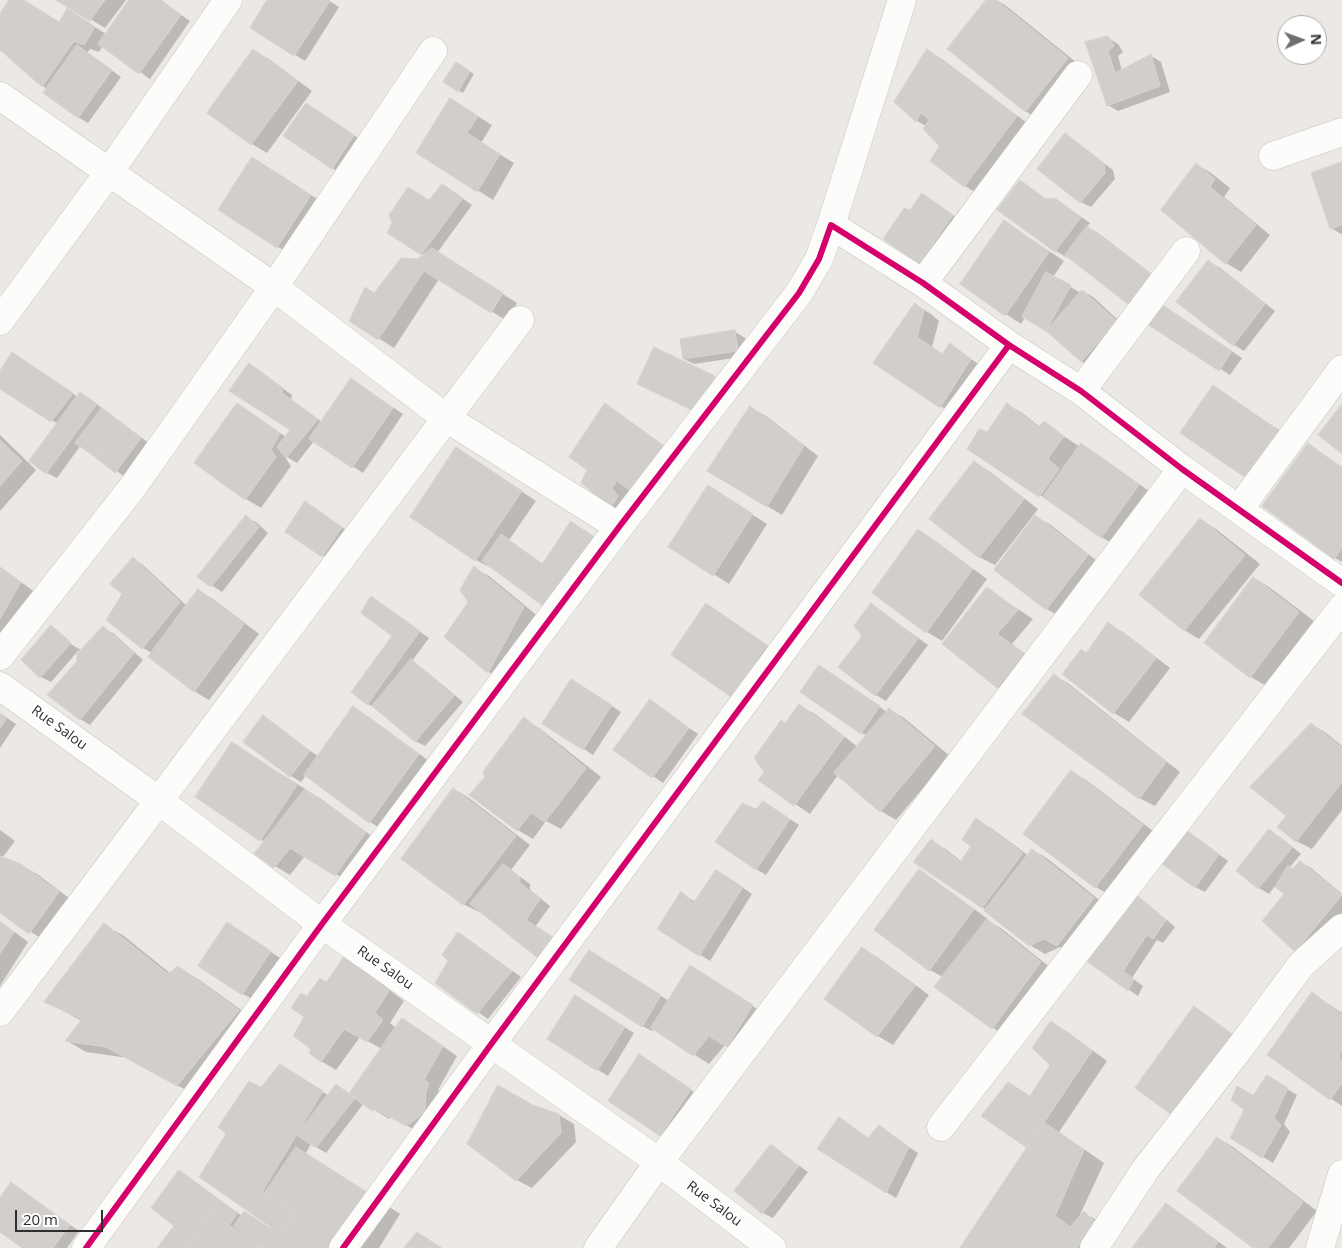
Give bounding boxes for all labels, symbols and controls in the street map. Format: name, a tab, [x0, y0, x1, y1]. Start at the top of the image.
north arrow	[1277, 15, 1327, 65]
text: N	[1307, 33, 1326, 46]
street label: Rue Salou	[28, 702, 90, 754]
street label: Rue Salou	[354, 943, 416, 993]
street label: Rue Salou	[683, 1178, 745, 1230]
scale bar	[18, 1200, 105, 1232]
text: 20 m	[23, 1209, 58, 1229]

